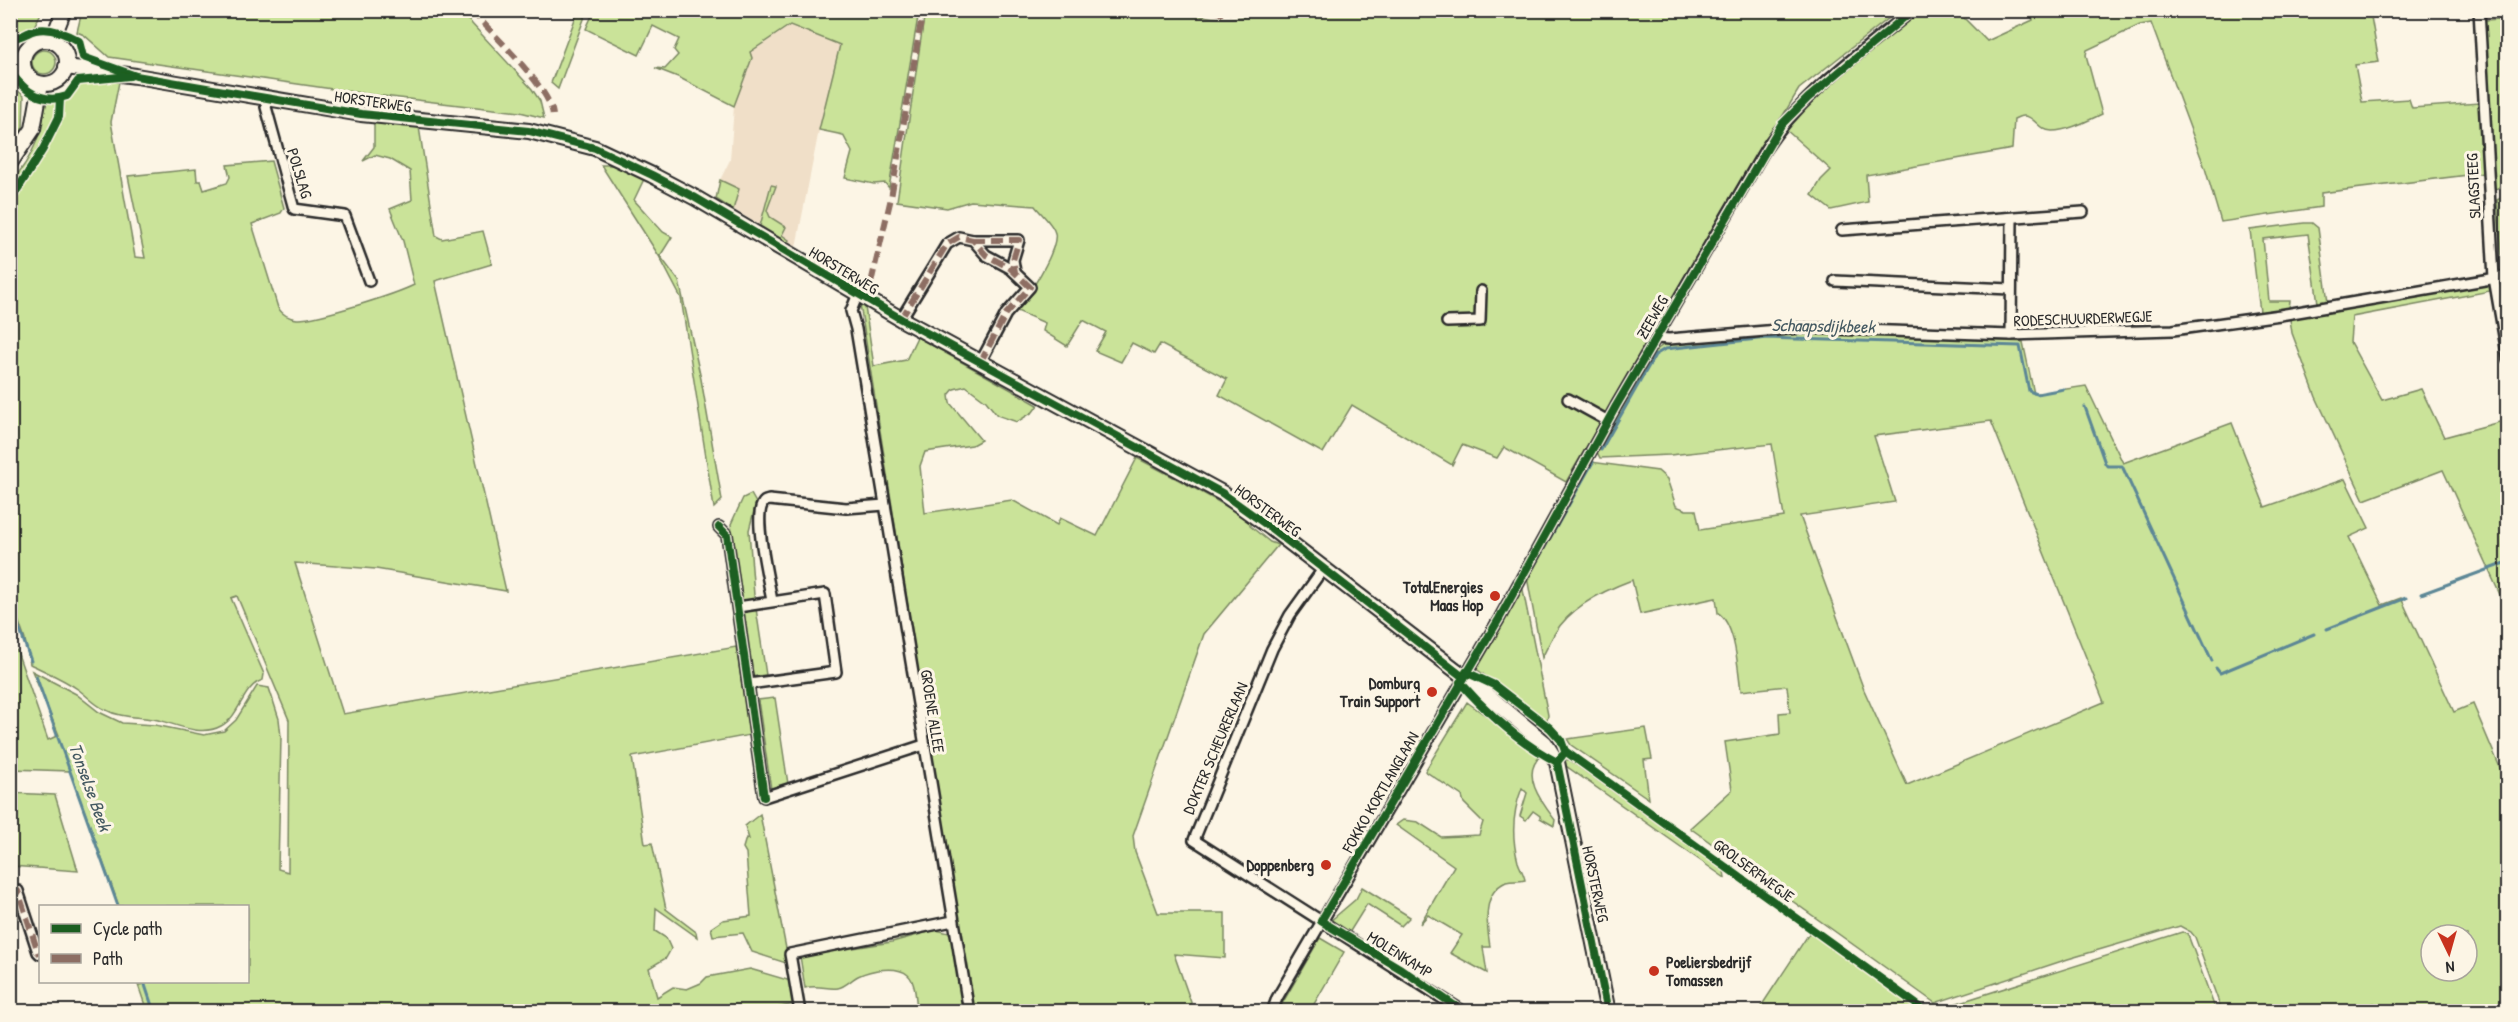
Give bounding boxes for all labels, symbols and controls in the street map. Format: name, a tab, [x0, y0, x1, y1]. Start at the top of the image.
street label: HORSTERWEG	[333, 85, 413, 117]
street label: POLSLAG	[282, 145, 318, 201]
street label: SLAGSTEEG	[2460, 152, 2486, 219]
street label: HORSTERWEG	[805, 241, 883, 300]
street label: ZEEWEG	[1631, 291, 1673, 343]
street label: RODESCHUURDERWEGJE	[2013, 305, 2153, 331]
water label: Schaapsdijkbeek	[1771, 312, 1877, 339]
street label: HORSTERWEG	[1230, 478, 1306, 542]
place label: TotalEnergies Maas Hop	[1402, 576, 1484, 617]
marker: TotalEnergies Maas Hop	[1488, 589, 1502, 603]
street label: GROENE ALLEE	[916, 668, 950, 754]
place label: Domburg Train Support	[1339, 672, 1420, 713]
street label: DOKTER SCHEURERLAAN	[1177, 679, 1253, 817]
marker: Domburg Train Support	[1425, 685, 1439, 699]
street label: FOKKO KORTLANGLAAN	[1336, 727, 1424, 857]
water label: Tonselse Beek	[63, 739, 118, 836]
street label: GROLSERFWEGJE	[1709, 833, 1799, 907]
street label: HORSTERWEG	[1577, 844, 1615, 924]
place label: Doppenberg	[1246, 854, 1314, 877]
marker: Doppenberg	[1319, 858, 1333, 872]
legend	[39, 905, 249, 983]
text: Cycle path	[93, 916, 163, 941]
north arrow	[2419, 923, 2479, 983]
street label: MOLENKAMP	[1363, 925, 1437, 983]
text: Path	[93, 946, 123, 971]
place label: Poeliersbedrijf Tomassen	[1665, 951, 1752, 991]
text: N	[2445, 957, 2456, 979]
marker: Poeliersbedrijf Tomassen	[1647, 964, 1661, 978]

